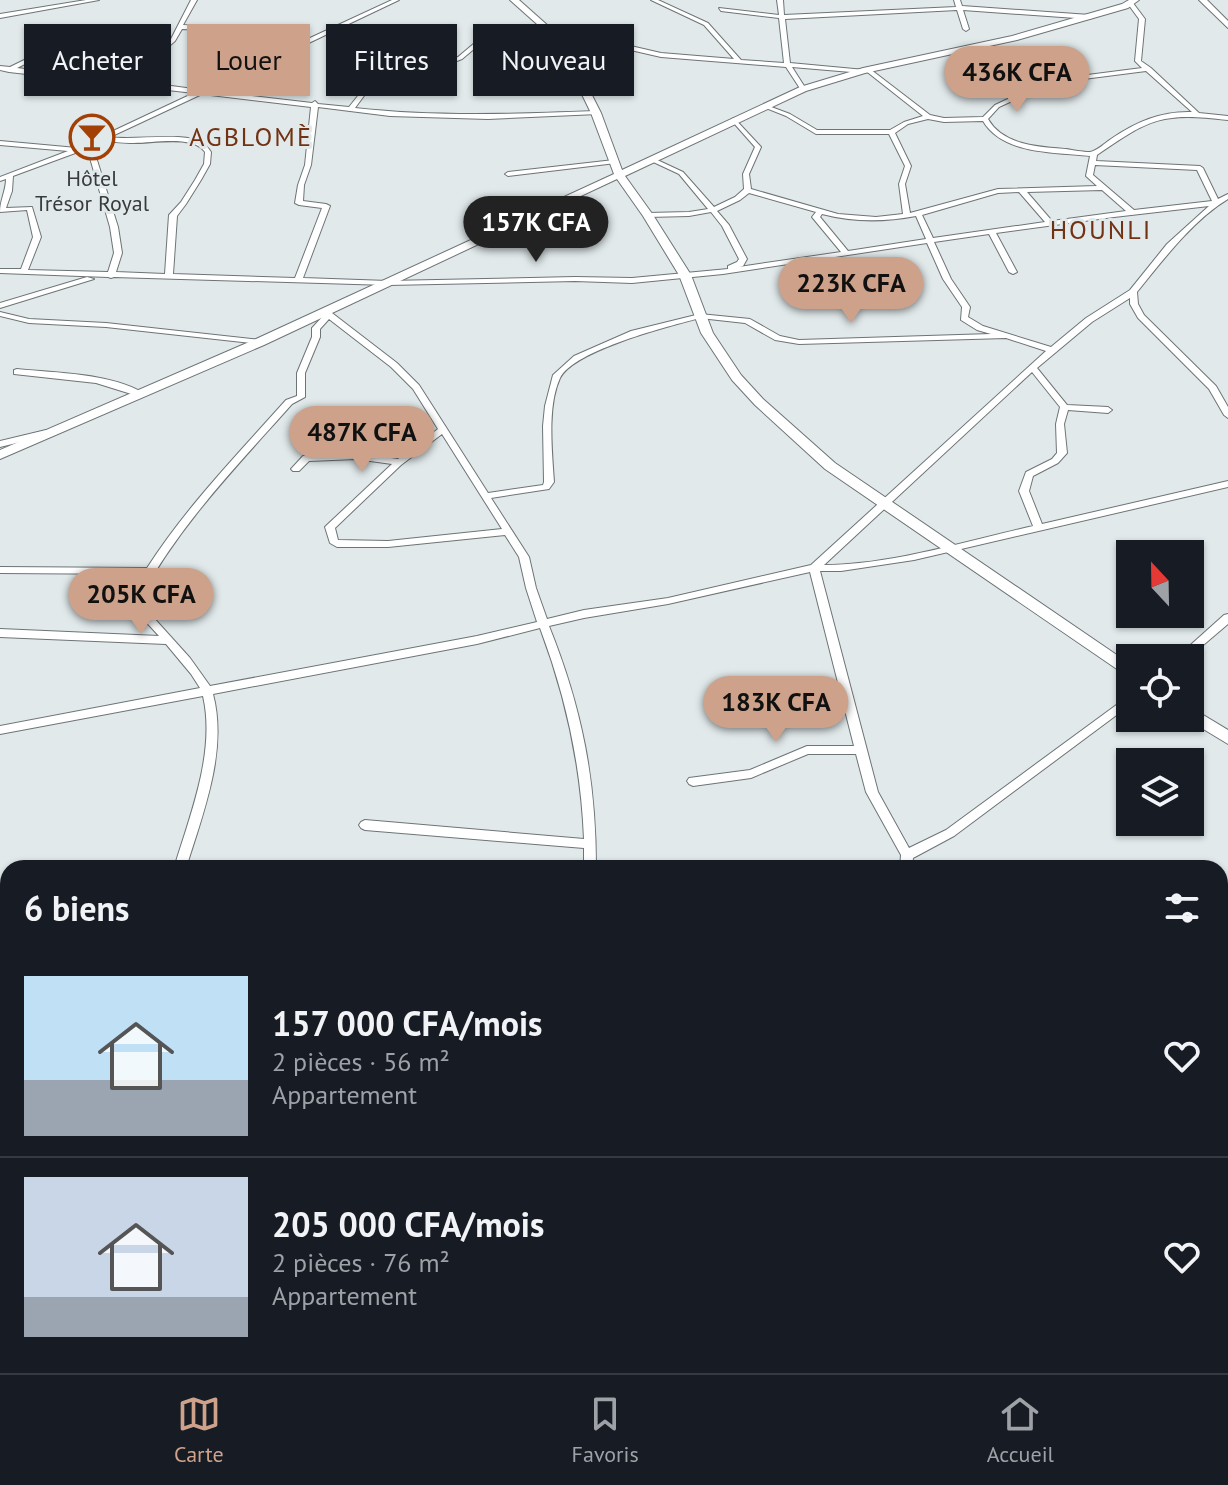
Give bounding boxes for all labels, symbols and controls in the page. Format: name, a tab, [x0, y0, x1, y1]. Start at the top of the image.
chip: Acheter	[24, 24, 171, 96]
chip: Louer	[187, 24, 310, 96]
chip: Filtres	[326, 24, 457, 96]
chip: Nouveau	[473, 24, 634, 96]
pin: 436K CFA	[934, 46, 1100, 114]
text: 436K CFA	[962, 55, 1072, 88]
bar icon: Hôtel Trésor Royal	[68, 113, 116, 161]
district label: AGBLOMÈ	[189, 120, 313, 153]
place label: Hôtel Trésor Royal	[35, 164, 150, 217]
pin: 157K CFA	[453, 196, 619, 264]
text: 157K CFA	[481, 205, 591, 238]
district label: HOUNLI	[1050, 213, 1152, 246]
pin: 223K CFA	[768, 257, 934, 325]
text: 223K CFA	[796, 266, 906, 299]
pin: 487K CFA	[279, 406, 445, 474]
text: 487K CFA	[307, 415, 417, 448]
north arrow	[1116, 540, 1204, 628]
map controls	[1116, 540, 1204, 836]
pin: 205K CFA	[58, 568, 224, 636]
text: 205K CFA	[86, 577, 196, 610]
button: locate	[1116, 644, 1204, 732]
pin: 183K CFA	[693, 676, 859, 744]
text: 183K CFA	[721, 685, 831, 718]
button: layers	[1116, 748, 1204, 836]
text: 6 biens	[24, 886, 129, 930]
icon: filters	[1160, 886, 1204, 930]
text: 157 000 CFA/mois	[272, 1001, 542, 1045]
icon: home	[88, 1008, 184, 1104]
icon: heart	[1160, 1034, 1204, 1078]
text: 2 pièces · 56 m²	[272, 1045, 450, 1078]
text: Appartement	[272, 1078, 417, 1111]
text: 205 000 CFA/mois	[272, 1202, 544, 1246]
icon: home	[88, 1209, 184, 1305]
icon: heart	[1160, 1235, 1204, 1279]
text: 2 pièces · 76 m²	[272, 1246, 450, 1279]
text: Appartement	[272, 1279, 417, 1312]
tab: Carte	[174, 1392, 224, 1468]
tab: Favoris	[572, 1392, 639, 1468]
tab: Accueil	[987, 1392, 1054, 1468]

